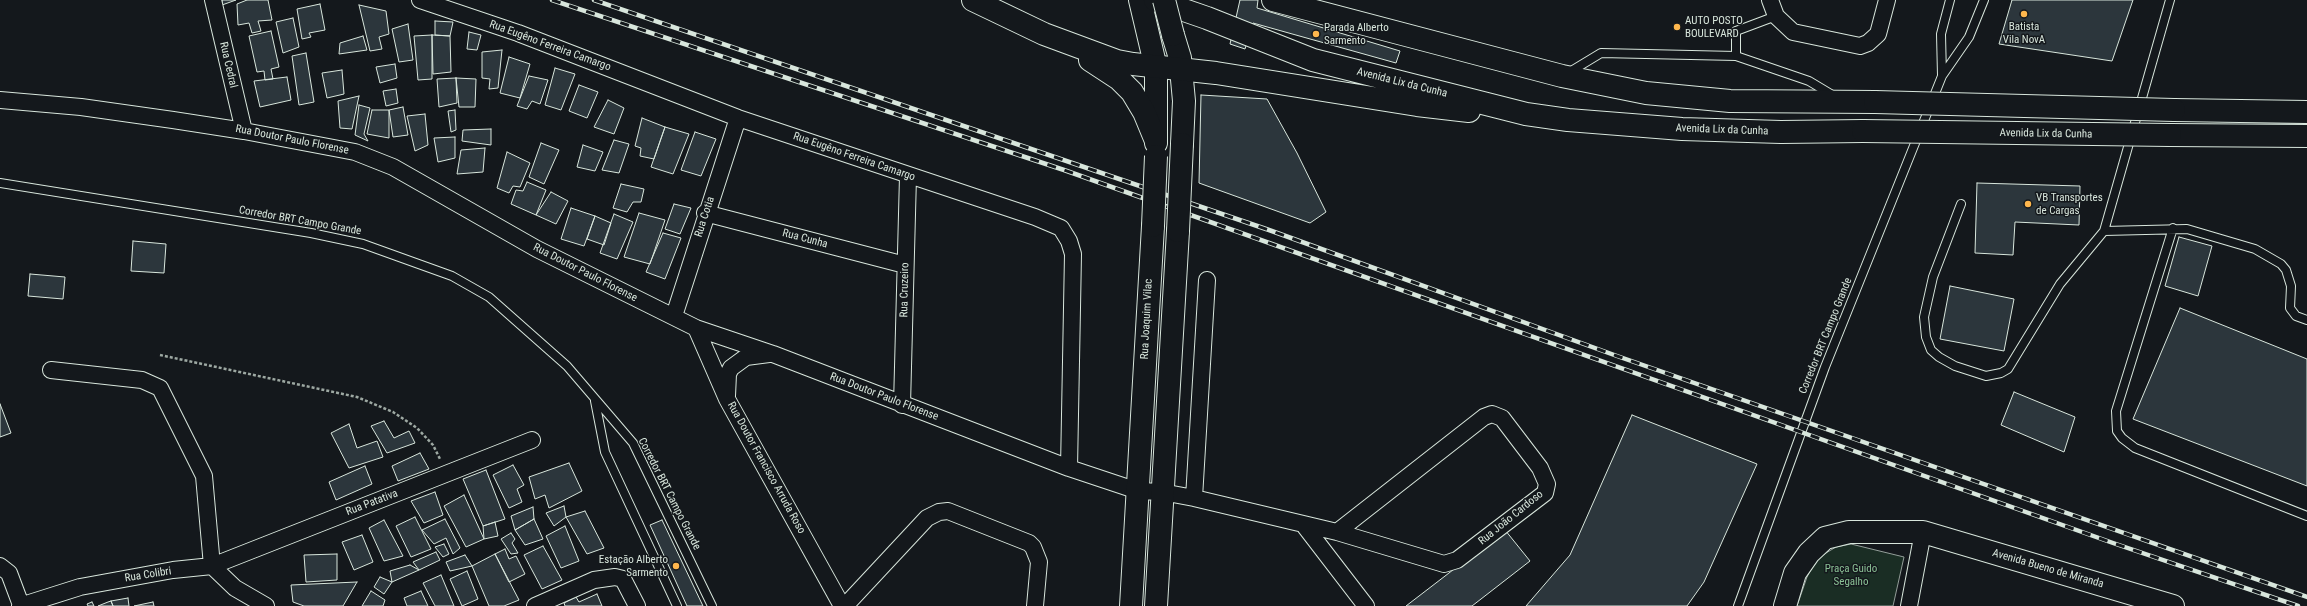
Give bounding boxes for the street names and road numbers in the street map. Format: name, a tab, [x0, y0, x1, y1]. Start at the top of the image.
street label: Rua Eugêno Ferreira Camargo	[487, 18, 613, 74]
street label: Rua Cedral	[216, 41, 240, 89]
street label: Avenida Lix da Cunha	[1355, 65, 1449, 101]
street label: Avenida Lix da Cunha	[1675, 122, 1769, 138]
street label: Rua Doutor Paulo Florense	[234, 123, 350, 157]
street label: Avenida Lix da Cunha	[1999, 127, 2093, 141]
street label: Rua Eugêno Ferreira Camargo	[791, 130, 917, 184]
street label: Rua Cotia	[692, 195, 718, 239]
street label: Corredor BRT Campo Grande	[238, 204, 362, 238]
street label: Rua Cunha	[781, 227, 829, 251]
street label: Rua Doutor Paulo Florense	[531, 241, 639, 305]
street label: Rua Cruzeiro	[898, 262, 912, 318]
street label: Corredor BRT Campo Grande	[1797, 276, 1855, 396]
street label: Rua Joaquim Vilac	[1138, 278, 1156, 360]
street label: Rua Doutor Paulo Florense	[828, 370, 940, 424]
street label: Rua Doutor Francisco Arruda Roso	[724, 400, 808, 536]
street label: Corredor BRT Campo Grande	[635, 436, 703, 552]
street label: Rua Patativa	[344, 487, 400, 519]
street label: Rua João Cardoso	[1476, 488, 1546, 548]
street label: Avenida Bueno de Miranda	[1991, 547, 2105, 591]
street label: Rua Colibri	[124, 565, 172, 585]

